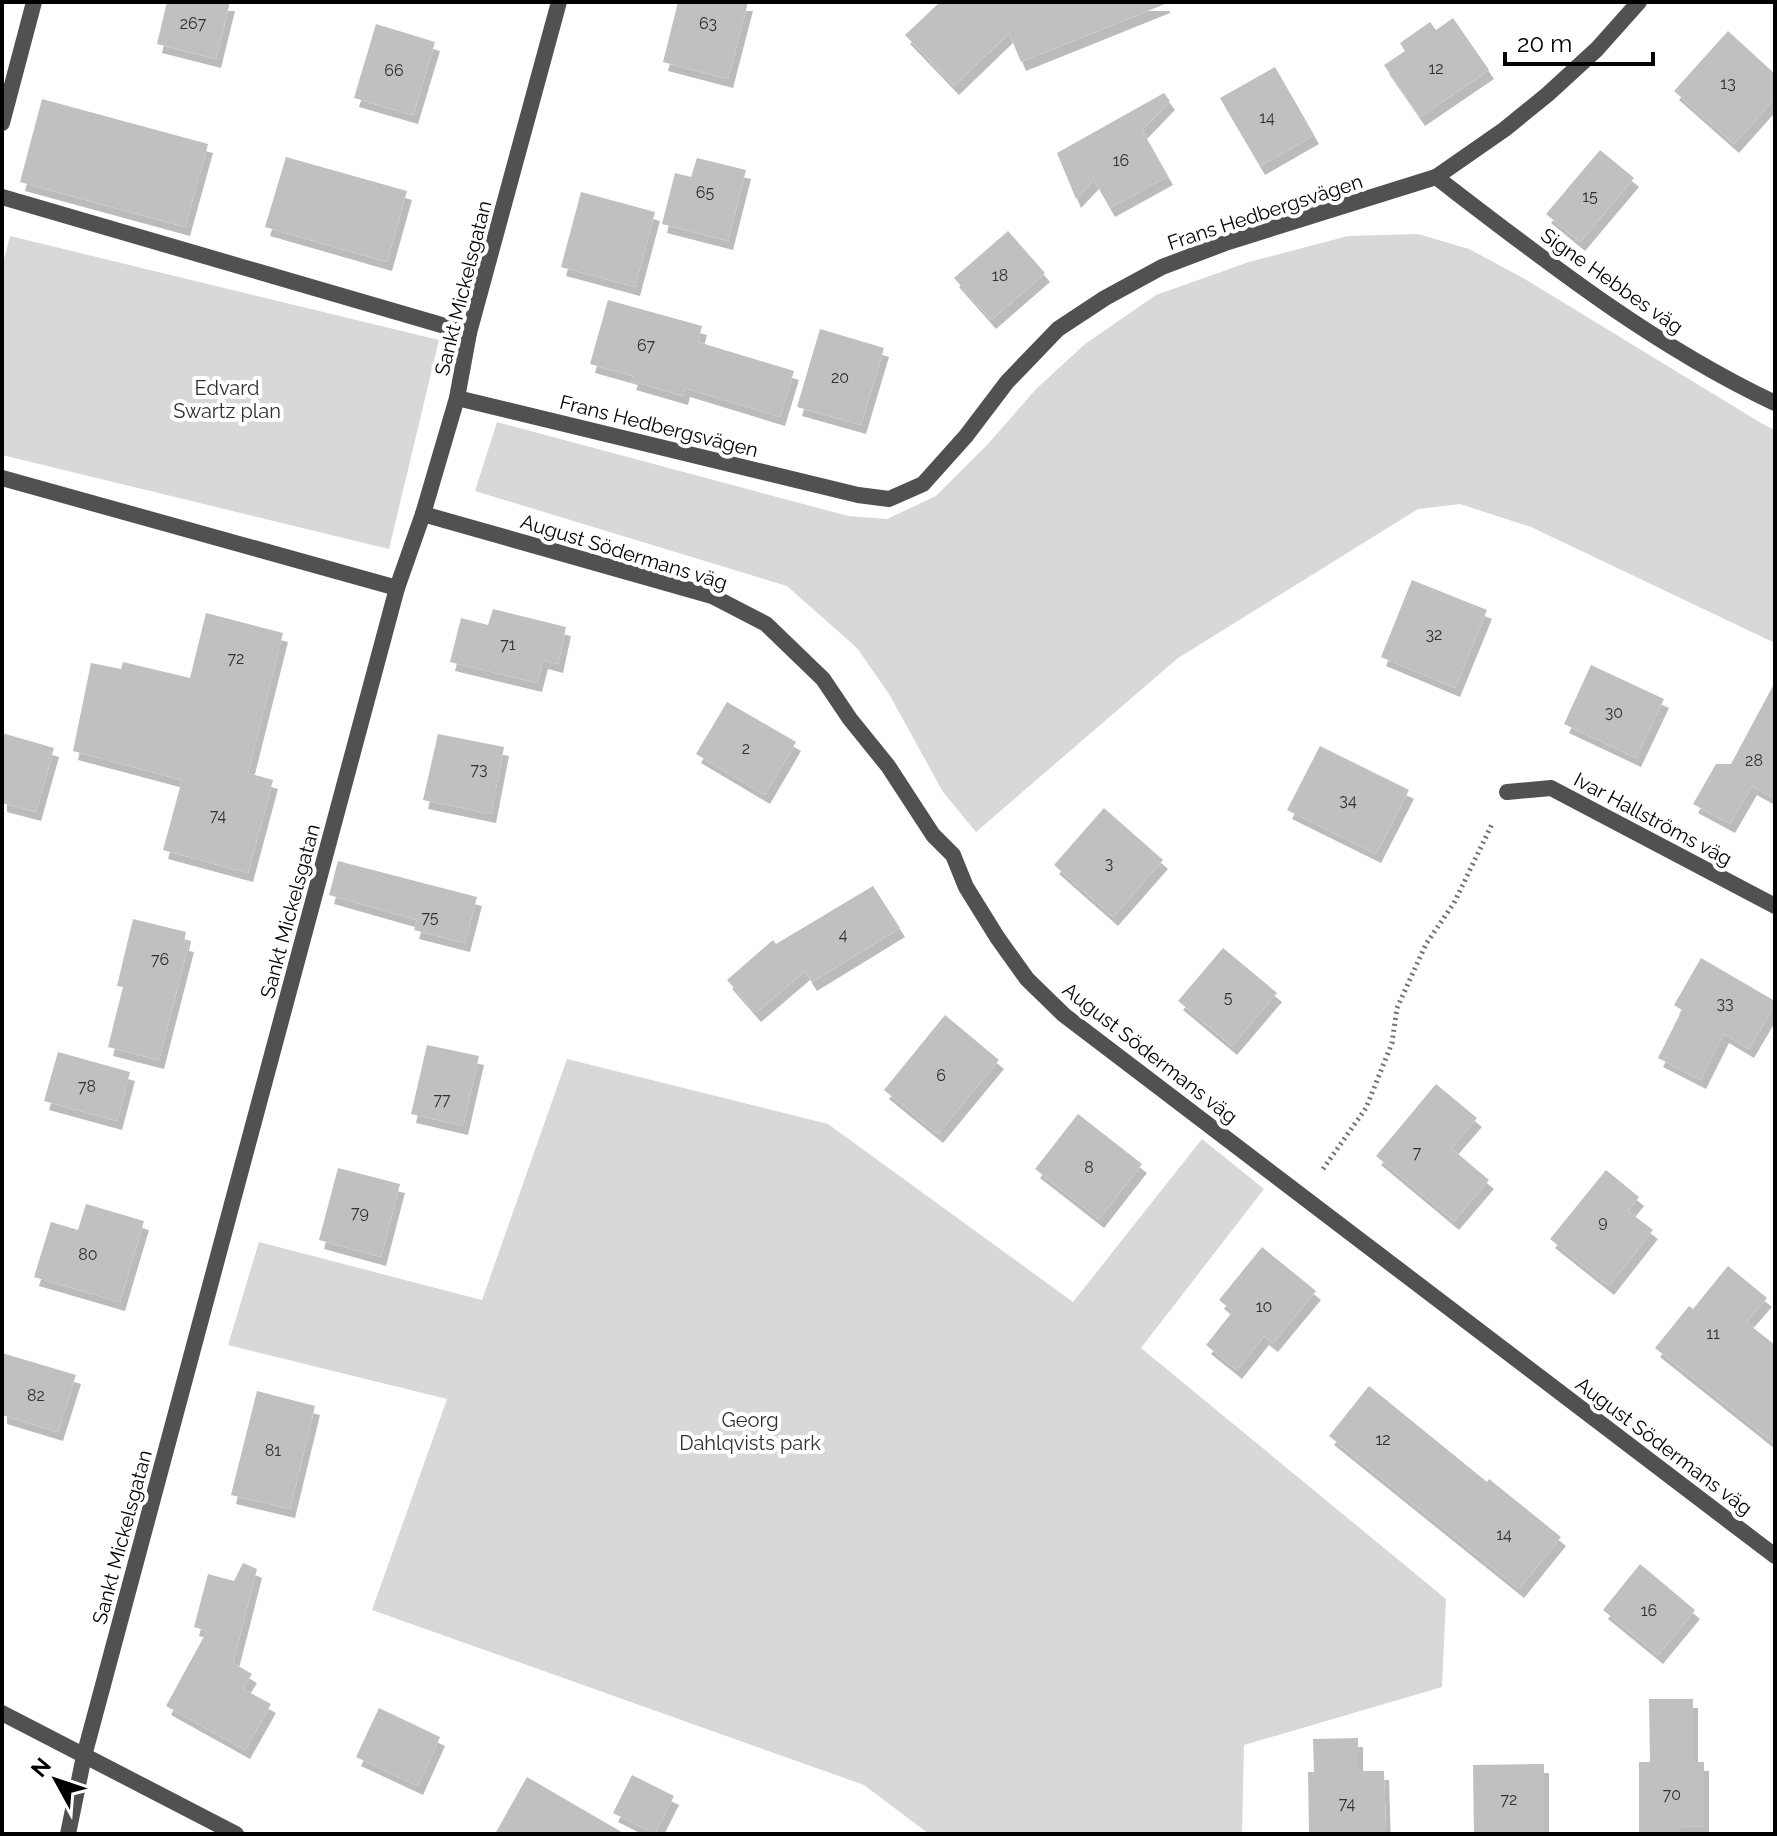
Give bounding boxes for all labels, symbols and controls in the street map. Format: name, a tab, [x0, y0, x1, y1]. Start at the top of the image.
house number: 267	[180, 14, 207, 33]
house number: 63	[699, 14, 717, 33]
scale bar	[1505, 16, 1653, 66]
text: 20 m	[1517, 29, 1572, 58]
house number: 12	[1428, 59, 1444, 78]
house number: 66	[384, 61, 404, 80]
house number: 13	[1720, 74, 1736, 93]
house number: 14	[1259, 108, 1275, 127]
house number: 16	[1113, 151, 1129, 170]
street label: Frans Hedbergsvägen	[1164, 169, 1366, 255]
house number: 65	[696, 183, 714, 202]
house number: 15	[1582, 187, 1598, 206]
street label: Sankt Mickelsgatan	[430, 198, 496, 378]
street label: Signe Hebbes väg	[1536, 223, 1688, 339]
house number: 18	[992, 266, 1008, 285]
house number: 67	[637, 336, 656, 355]
house number: 20	[831, 368, 849, 387]
park label: Edvard Swartz plan	[173, 376, 281, 423]
street label: Frans Hedbergsvägen	[557, 390, 761, 462]
street label: August Södermans väg	[518, 509, 730, 595]
house number: 32	[1426, 625, 1442, 644]
house number: 71	[500, 635, 516, 654]
house number: 72	[228, 649, 244, 668]
house number: 30	[1605, 703, 1623, 722]
house number: 2	[742, 739, 750, 758]
house number: 28	[1745, 751, 1763, 770]
house number: 73	[470, 760, 488, 779]
street label: Ivar Hallströms väg	[1570, 767, 1736, 871]
house number: 34	[1339, 791, 1357, 810]
house number: 74	[210, 806, 226, 825]
street label: Sankt Mickelsgatan	[255, 821, 325, 1001]
house number: 3	[1105, 854, 1113, 873]
house number: 75	[421, 908, 439, 927]
house number: 4	[839, 925, 848, 944]
house number: 76	[151, 950, 169, 969]
street label: August Södermans väg	[1058, 977, 1242, 1129]
house number: 5	[1224, 988, 1233, 1007]
house number: 33	[1716, 994, 1734, 1013]
house number: 6	[936, 1066, 946, 1085]
house number: 78	[78, 1077, 96, 1096]
house number: 77	[433, 1090, 451, 1109]
house number: 7	[1413, 1143, 1422, 1162]
house number: 8	[1084, 1158, 1094, 1177]
house number: 79	[351, 1203, 369, 1222]
house number: 9	[1598, 1212, 1608, 1231]
house number: 80	[78, 1245, 98, 1264]
house number: 10	[1256, 1297, 1272, 1316]
house number: 11	[1706, 1324, 1720, 1343]
street label: August Södermans väg	[1571, 1372, 1757, 1520]
house number: 82	[27, 1386, 45, 1405]
park label: Georg Dahlqvists park	[679, 1408, 821, 1455]
house number: 12	[1375, 1430, 1391, 1449]
house number: 81	[265, 1441, 281, 1460]
street label: Sankt Mickelsgatan	[87, 1447, 157, 1627]
house number: 14	[1496, 1525, 1512, 1544]
house number: 16	[1641, 1601, 1657, 1620]
north arrow	[16, 1740, 96, 1820]
text: N	[25, 1752, 56, 1782]
house number: 70	[1663, 1785, 1681, 1804]
house number: 72	[1501, 1790, 1517, 1809]
house number: 74	[1339, 1794, 1355, 1813]

